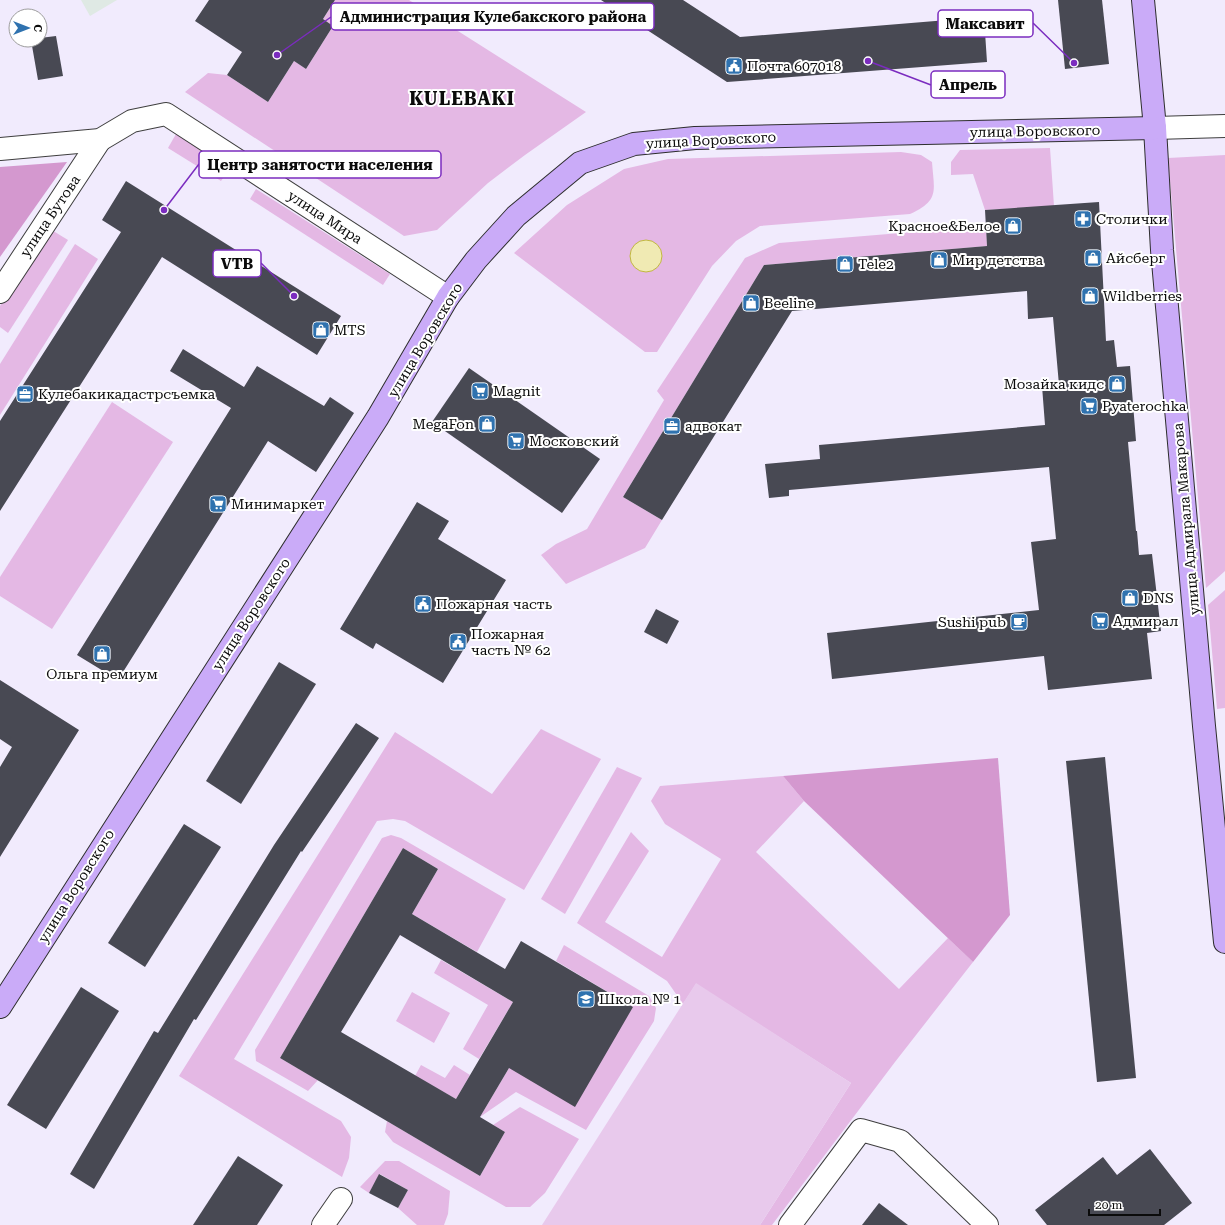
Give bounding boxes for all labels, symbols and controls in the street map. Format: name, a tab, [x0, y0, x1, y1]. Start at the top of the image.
callout: Администрация Кулебакского района	[331, 3, 654, 30]
north arrow	[8, 8, 48, 48]
text: Администрация Кулебакского района	[340, 8, 646, 26]
callout: Максавит	[938, 10, 1033, 37]
text: Максавит	[945, 15, 1025, 33]
text: С	[31, 24, 44, 32]
public building icon: Почта 607018	[724, 56, 744, 76]
place label: Почта 607018	[747, 58, 841, 74]
callout: Апрель	[931, 71, 1005, 98]
text: Апрель	[939, 76, 997, 94]
district label: KULEBAKI	[409, 88, 515, 109]
street label: улица Воровского	[970, 122, 1100, 140]
street label: улица Воровского	[645, 129, 777, 151]
callout: Центр занятости населения	[199, 151, 441, 178]
text: Центр занятости населения	[207, 156, 433, 174]
street label: улица Бутова	[17, 172, 84, 260]
street label: улица Мира	[285, 187, 366, 247]
pharmacy icon: Столички	[1073, 209, 1093, 229]
place label: Столички	[1096, 211, 1168, 227]
shop icon: Красное&Белое	[1003, 216, 1023, 236]
place label: Красное&Белое	[888, 218, 1000, 234]
shop icon: Айсберг	[1083, 248, 1103, 268]
callout: VTB	[213, 250, 261, 277]
shop icon: Мир детства	[929, 250, 949, 270]
place label: Айсберг	[1106, 250, 1166, 266]
place label: Мир детства	[952, 252, 1043, 268]
shop icon: Tele2	[835, 254, 855, 274]
text: VTB	[221, 255, 253, 273]
place label: Tele2	[858, 256, 894, 272]
street label: улица Воровского	[385, 280, 465, 400]
shop icon: Wildberries	[1080, 286, 1100, 306]
place label: Wildberries	[1103, 288, 1182, 304]
shop icon: Beeline	[741, 293, 761, 313]
place label: Beeline	[764, 295, 815, 311]
shop icon: MTS	[311, 320, 331, 340]
place label: MTS	[334, 322, 366, 338]
shop icon: Мозайка кидс	[1107, 374, 1127, 394]
place label: Мозайка кидс	[1004, 376, 1104, 392]
supermarket icon: Magnit	[470, 381, 490, 401]
place label: Magnit	[493, 383, 540, 399]
office icon: Кулебакикадастрсъемка	[15, 384, 35, 404]
place label: Кулебакикадастрсъемка	[38, 386, 216, 402]
supermarket icon: Pyaterochka	[1079, 396, 1099, 416]
place label: Pyaterochka	[1102, 398, 1187, 414]
shop icon: MegaFon	[477, 414, 497, 434]
place label: MegaFon	[412, 416, 474, 432]
office icon: адвокат	[662, 416, 682, 436]
place label: адвокат	[685, 418, 742, 434]
street label: улица Адмирала Макарова	[1170, 422, 1202, 616]
supermarket icon: Московский	[506, 431, 526, 451]
place label: Московский	[529, 433, 619, 449]
supermarket icon: Минимаркет	[208, 494, 228, 514]
place label: Минимаркет	[231, 496, 324, 512]
street label: улица Воровского	[209, 555, 293, 673]
shop icon: DNS	[1120, 588, 1140, 608]
place label: DNS	[1143, 590, 1174, 606]
public building icon: Пожарная часть	[413, 594, 433, 614]
place label: Пожарная часть	[436, 596, 553, 612]
supermarket icon: Адмирал	[1090, 611, 1110, 631]
cafe icon: Sushi pub	[1009, 612, 1029, 632]
place label: Адмирал	[1113, 613, 1178, 629]
place label: Sushi pub	[938, 614, 1006, 630]
place label: Пожарная часть № 62	[471, 626, 551, 658]
public building icon: Пожарная часть № 62	[448, 632, 468, 652]
shop icon: Ольга премиум	[92, 644, 112, 664]
place label: Ольга премиум	[46, 666, 158, 682]
street label: улица Воровского	[35, 826, 117, 946]
school or university icon: Школа № 1	[576, 989, 596, 1009]
place label: Школа № 1	[599, 991, 681, 1007]
scale bar	[1089, 1191, 1160, 1217]
text: 20 m	[1095, 1198, 1122, 1212]

